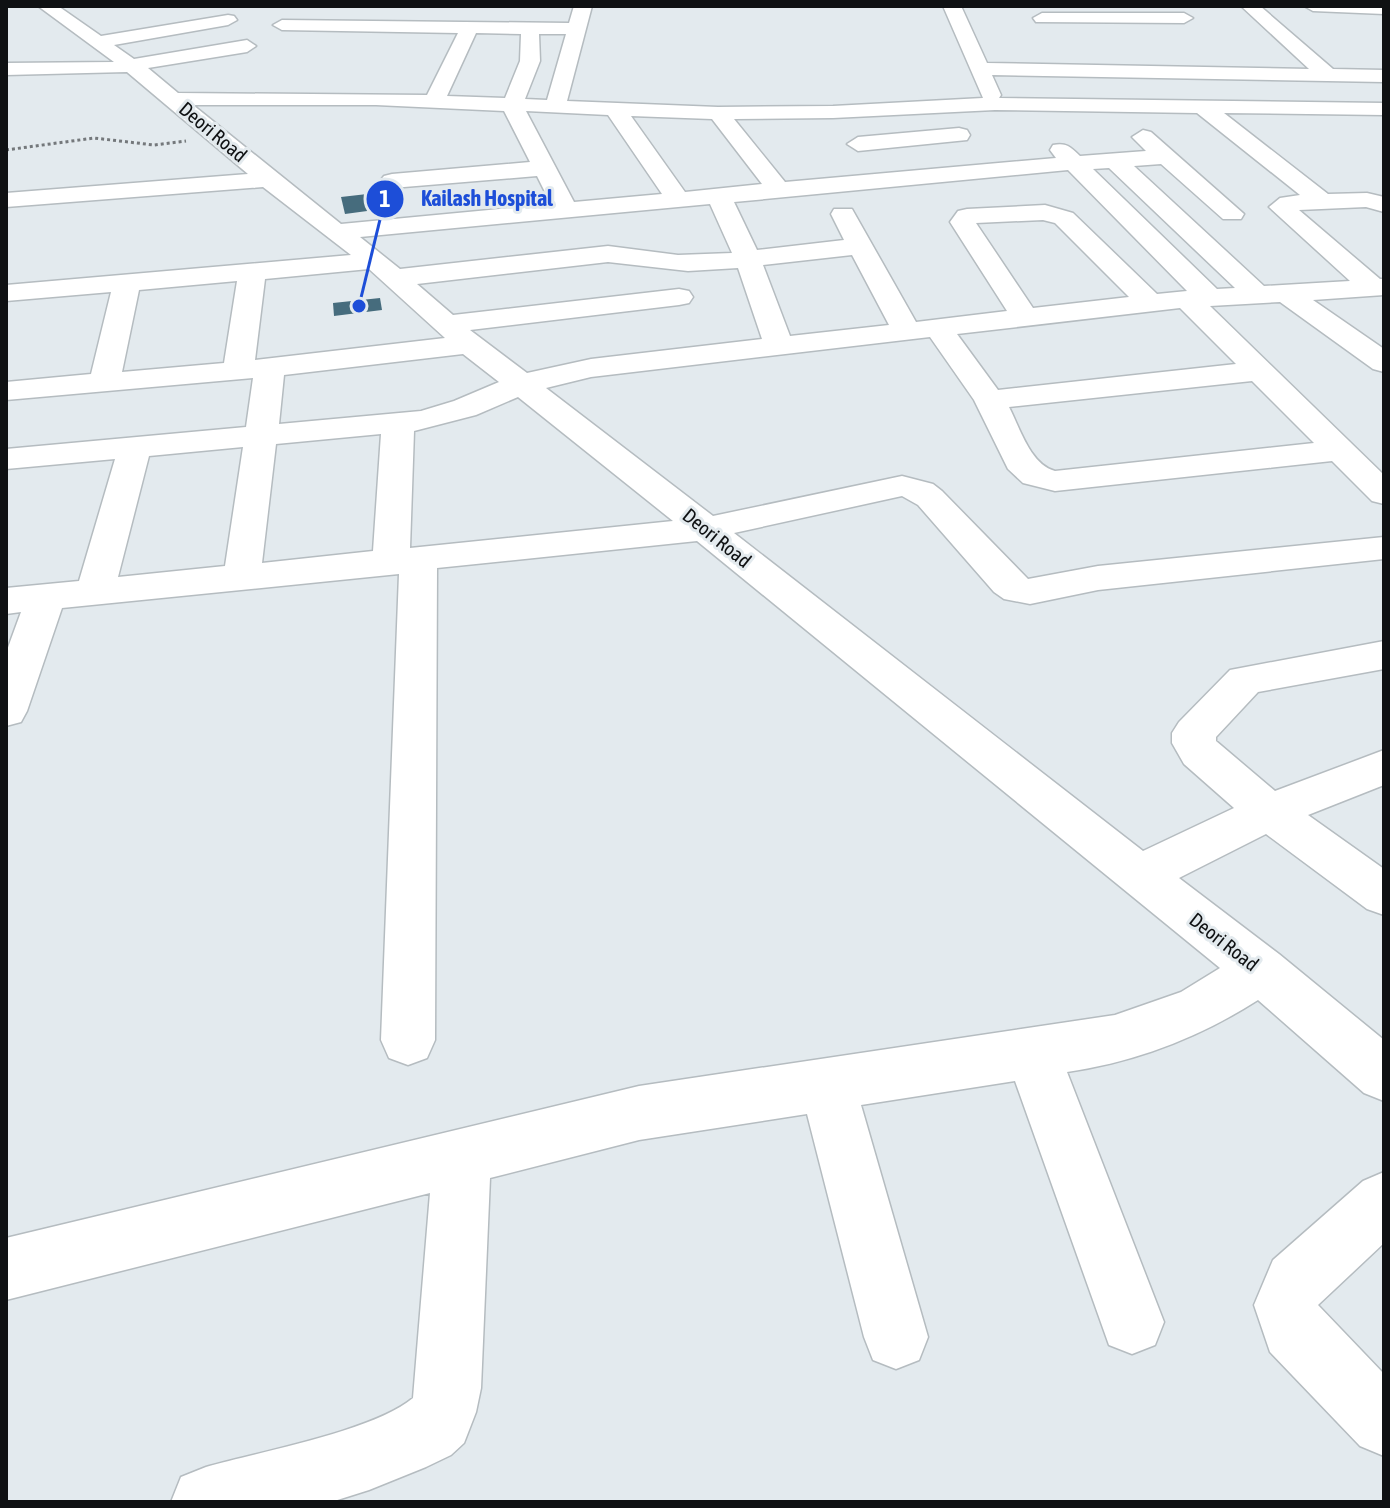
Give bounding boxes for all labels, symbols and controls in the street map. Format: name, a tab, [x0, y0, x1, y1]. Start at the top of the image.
street label: Deori Road	[175, 97, 252, 166]
callout: Kailash Hospital	[365, 176, 569, 222]
text: 1	[379, 185, 391, 212]
text: Kailash Hospital	[421, 185, 554, 211]
street label: Deori Road	[679, 503, 756, 572]
street label: Deori Road	[1185, 908, 1263, 976]

